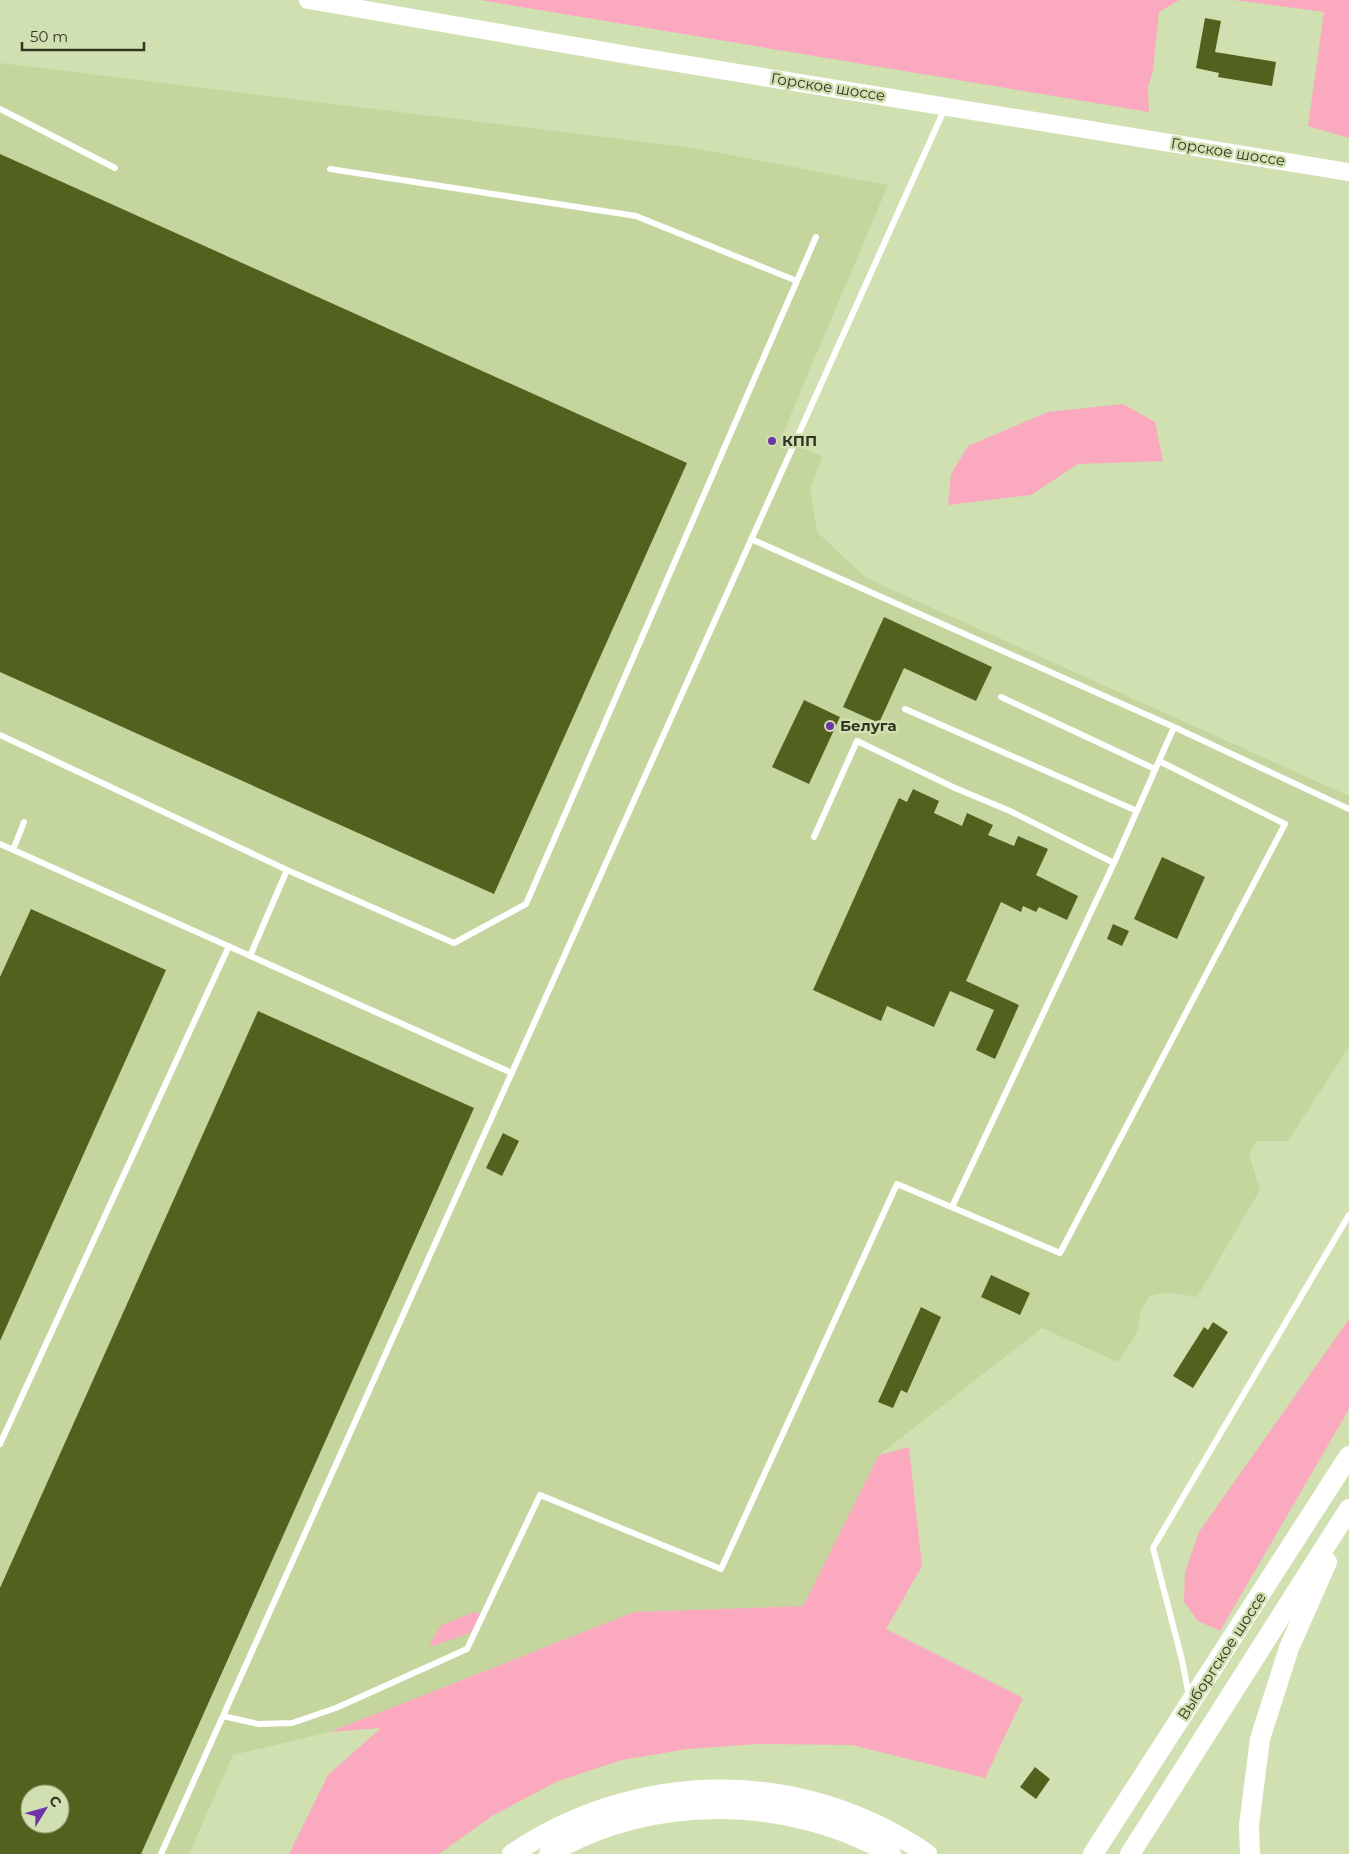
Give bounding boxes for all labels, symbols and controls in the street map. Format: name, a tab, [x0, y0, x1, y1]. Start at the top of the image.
scale bar	[22, 20, 145, 52]
text: 50 m	[30, 27, 68, 46]
street label: Горское шоссе	[769, 68, 887, 105]
street label: Горское шоссе	[1169, 133, 1287, 170]
place label: КПП	[782, 431, 817, 450]
marker: КПП	[766, 435, 778, 447]
place label: Белуга	[840, 716, 897, 735]
marker: Белуга	[824, 720, 836, 732]
street label: Выборгское шоссе	[1173, 1588, 1270, 1723]
north arrow	[20, 1784, 70, 1834]
text: С	[45, 1792, 66, 1811]

